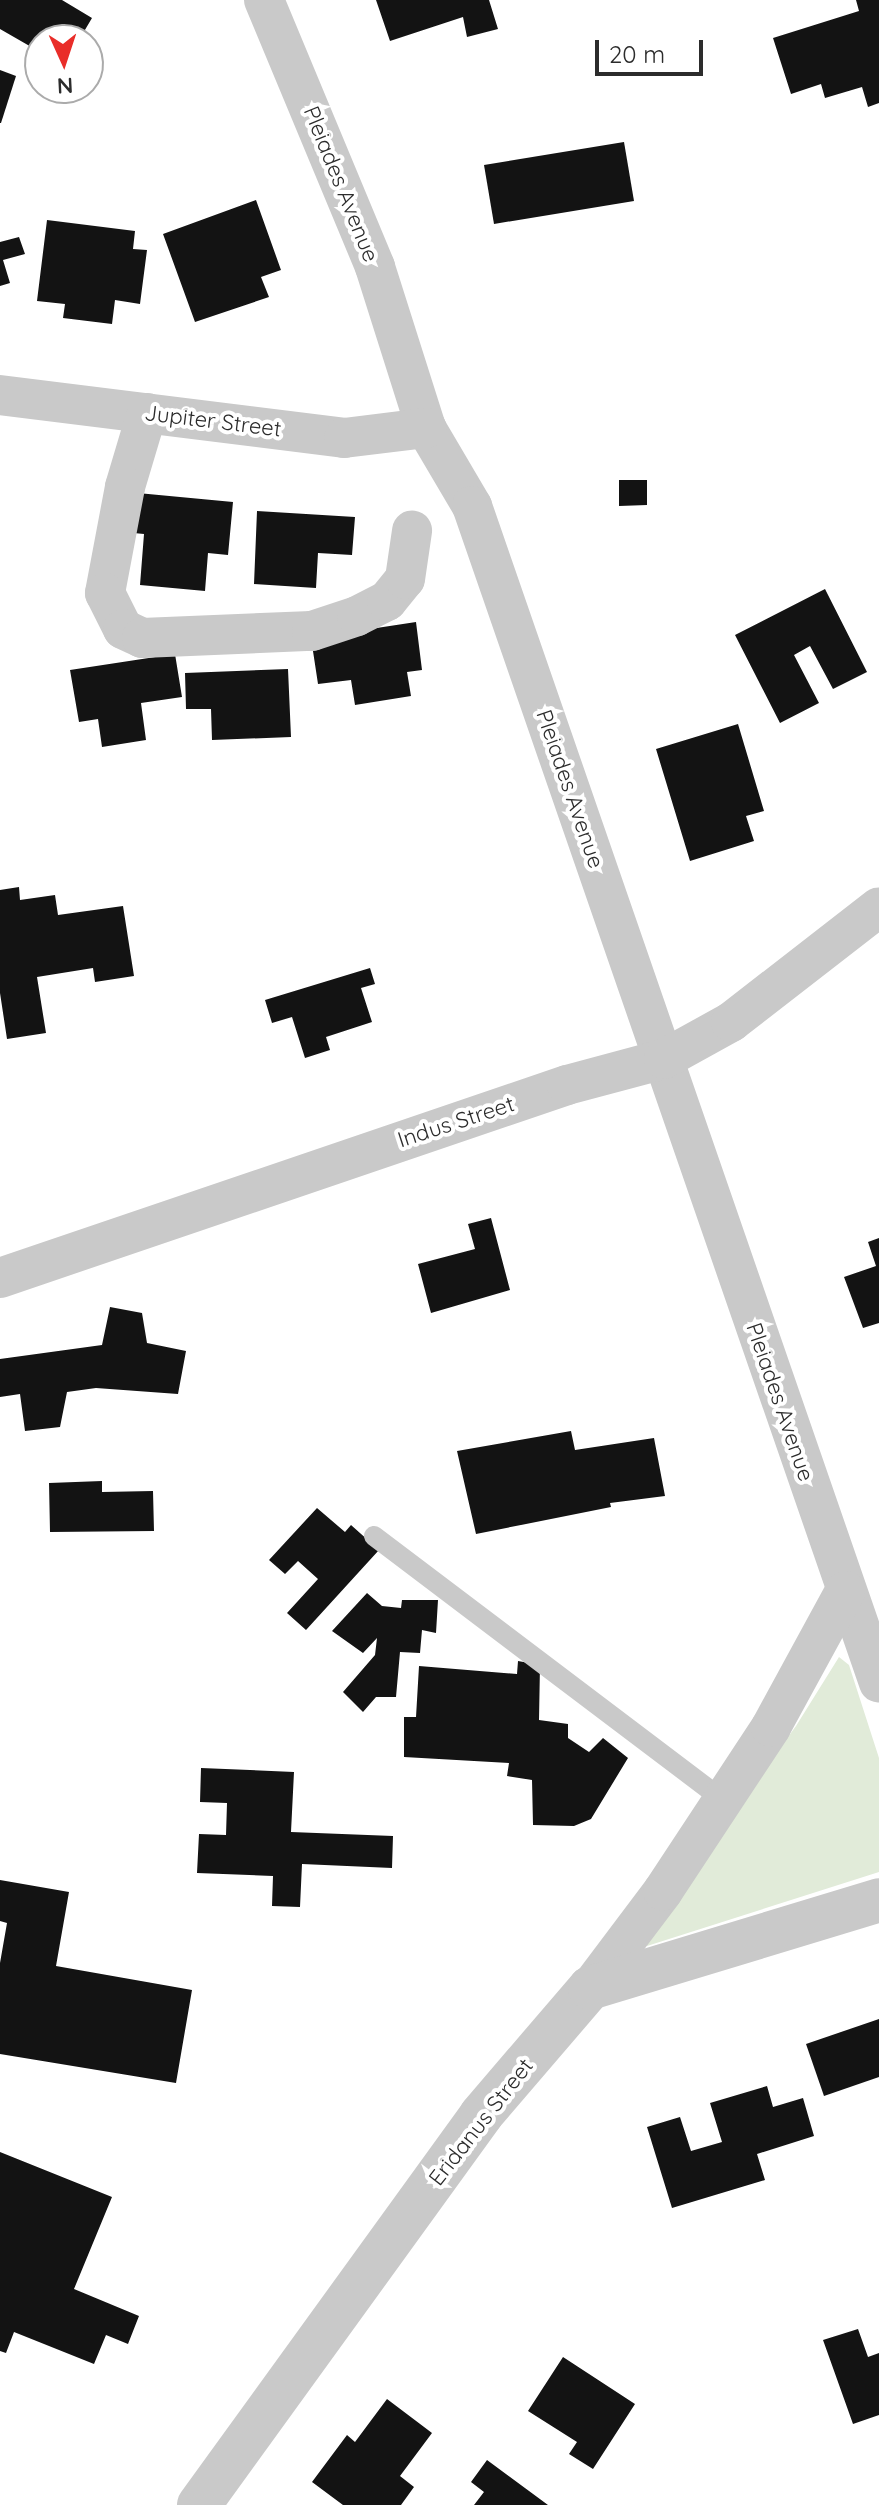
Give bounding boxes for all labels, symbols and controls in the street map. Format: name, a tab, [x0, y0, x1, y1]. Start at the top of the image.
north arrow	[24, 24, 104, 104]
scale bar	[599, 24, 707, 74]
text: 20 m	[609, 39, 665, 69]
text: N	[56, 72, 74, 100]
street label: Pleiades Avenue	[298, 102, 384, 266]
street label: Jupiter Street	[143, 400, 283, 442]
street label: Pleiades Avenue	[531, 706, 609, 872]
street label: Indus Street	[394, 1091, 518, 1153]
street label: Pleiades Avenue	[741, 1319, 819, 1485]
street label: Eridanus Street	[423, 2053, 539, 2191]

